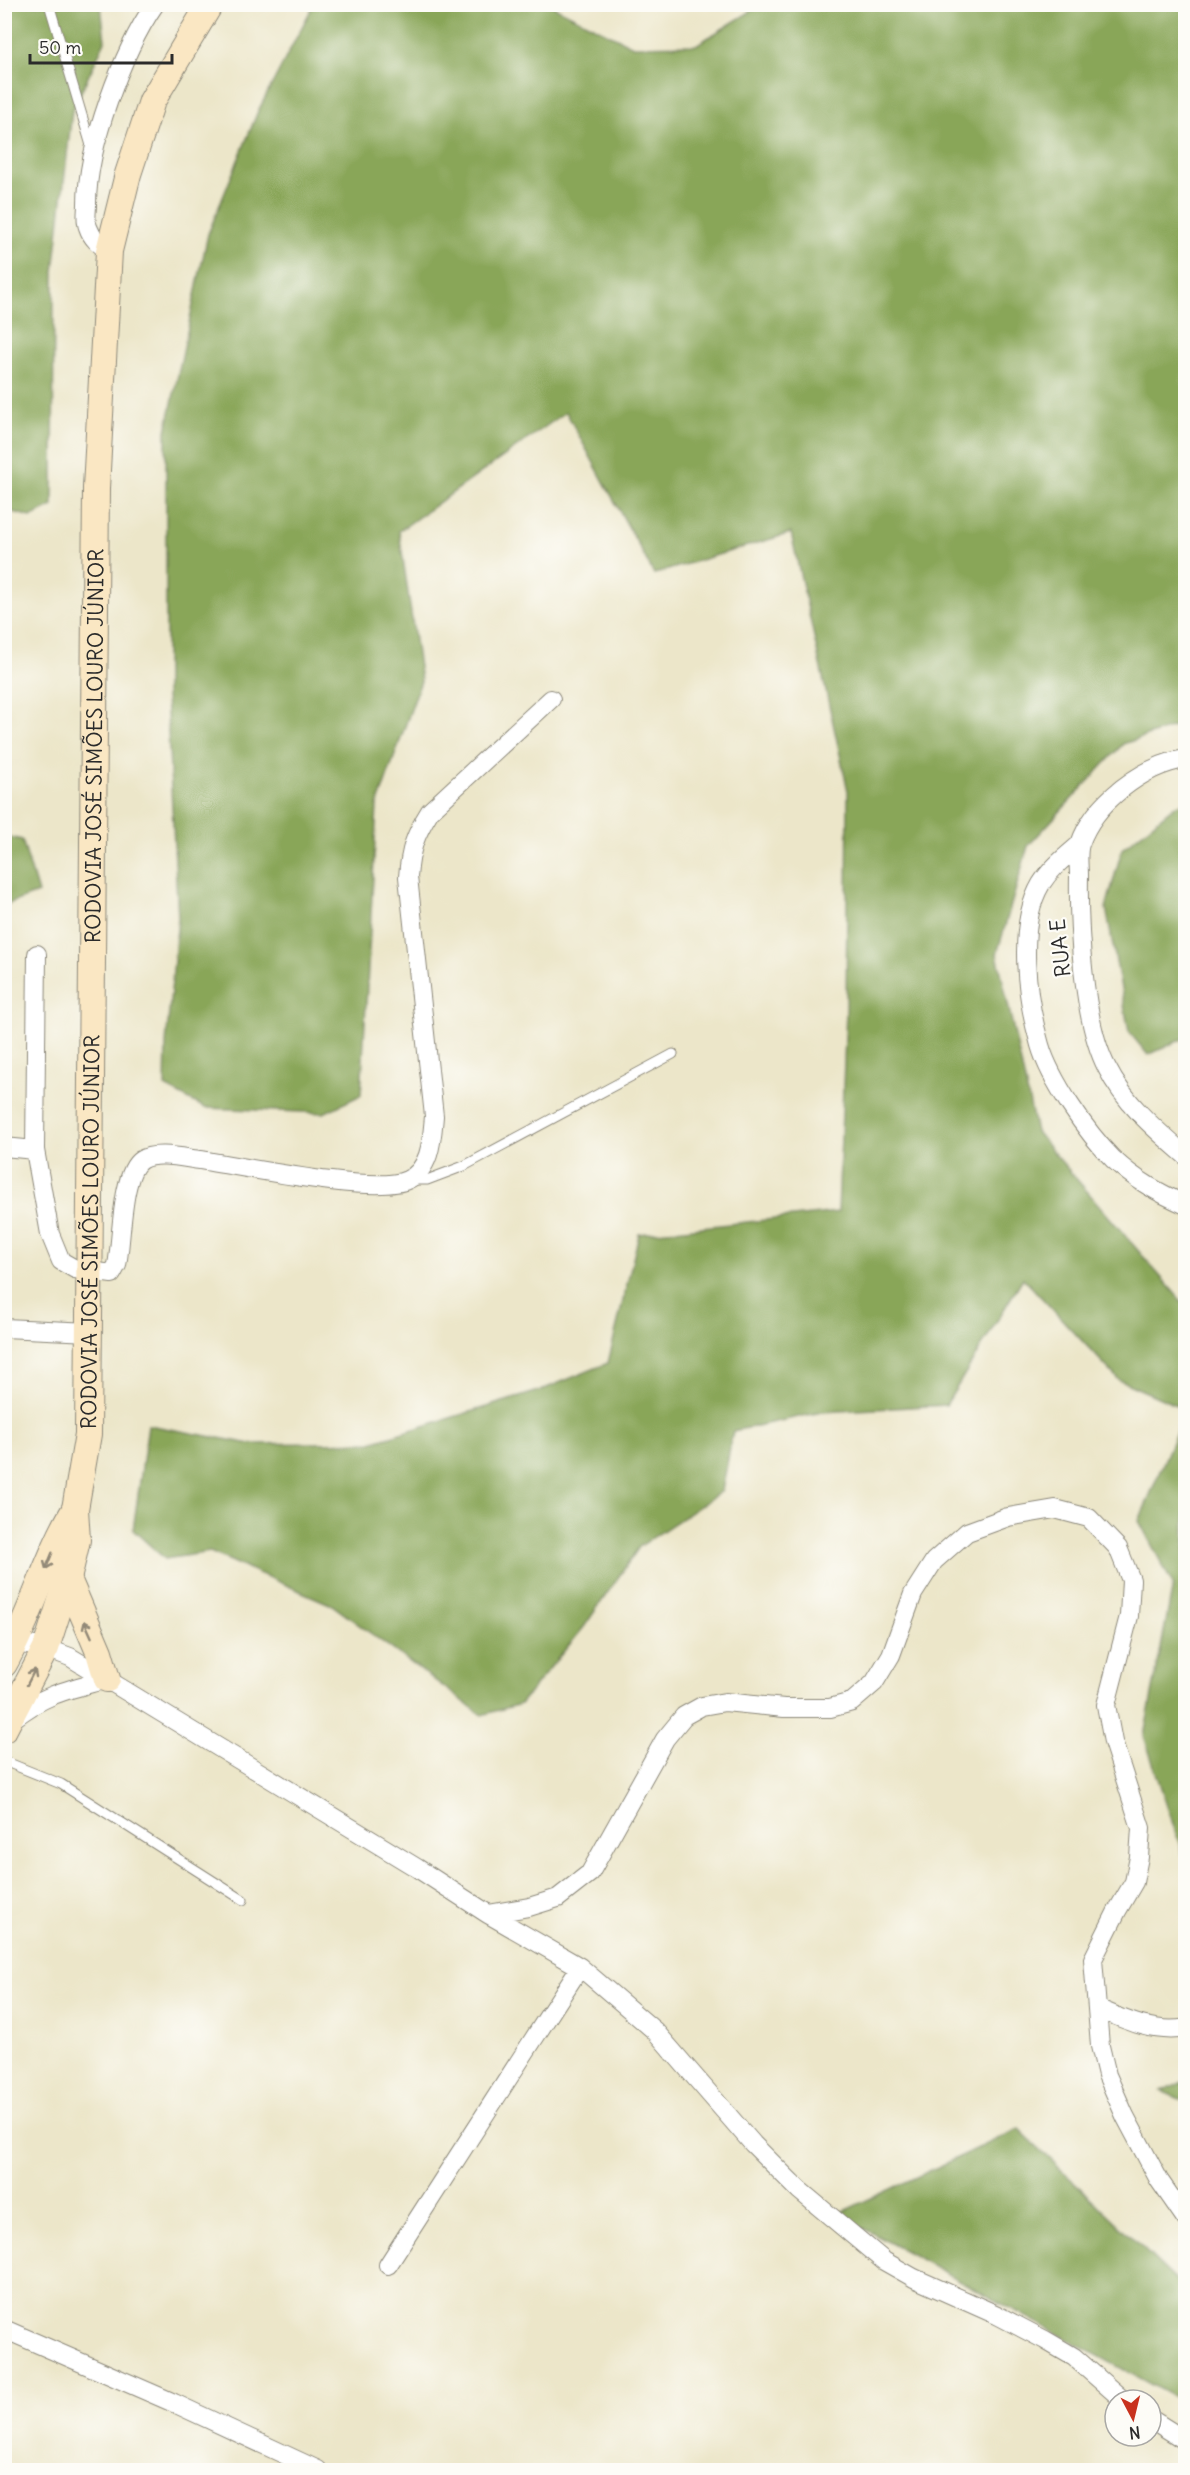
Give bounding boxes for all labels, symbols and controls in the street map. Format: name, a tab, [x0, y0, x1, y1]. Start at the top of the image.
scale bar	[30, 27, 172, 65]
text: 50 m	[39, 36, 81, 59]
street label: RODOVIA JOSÉ SIMÕES LOURO JÚNIOR	[79, 548, 109, 943]
street label: RUA E	[1044, 917, 1076, 979]
street label: RODOVIA JOSÉ SIMÕES LOURO JÚNIOR	[75, 1034, 105, 1429]
one-way arrow	[43, 1552, 54, 1570]
one-way arrow	[82, 1620, 93, 1639]
one-way arrow	[25, 1669, 37, 1686]
north arrow	[1103, 2388, 1163, 2448]
text: N	[1128, 2422, 1142, 2443]

